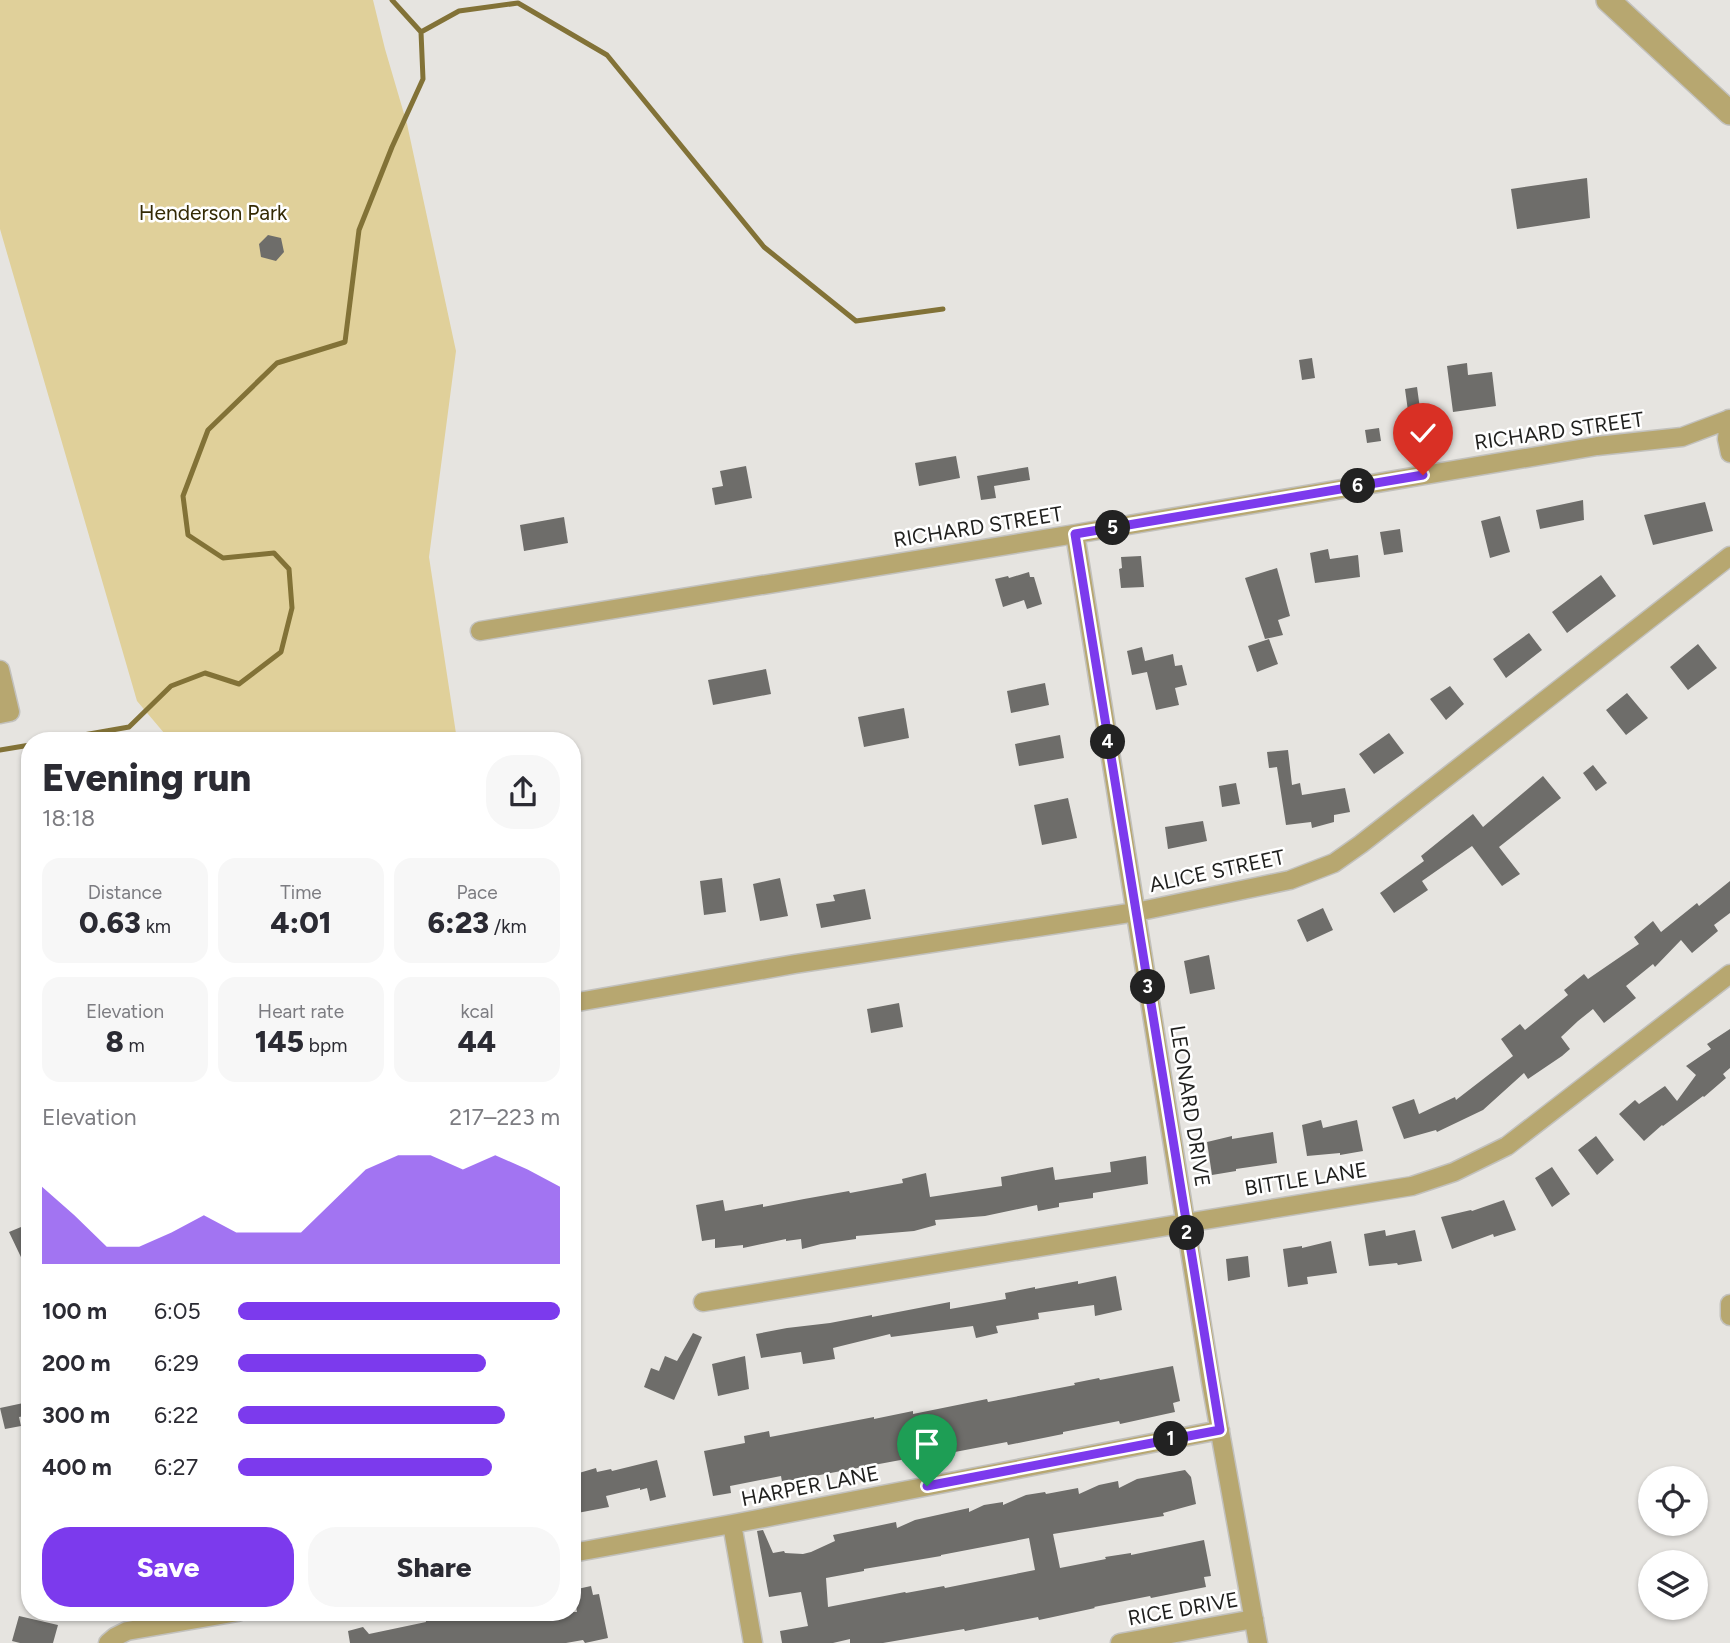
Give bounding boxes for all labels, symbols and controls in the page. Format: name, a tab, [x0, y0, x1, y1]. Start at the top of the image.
park label: Henderson Park	[139, 200, 288, 225]
pin	[1393, 403, 1453, 475]
street label: RICHARD STREET	[1473, 406, 1646, 455]
icon: check	[1404, 414, 1442, 452]
pin: 6	[1340, 468, 1376, 504]
text: 6	[1352, 474, 1363, 497]
street label: RICHARD STREET	[892, 501, 1065, 552]
pin: 5	[1096, 510, 1130, 546]
text: 5	[1107, 516, 1118, 539]
pin: 4	[1090, 724, 1126, 760]
text: 4	[1101, 730, 1114, 753]
text: Evening run	[42, 755, 251, 801]
button: share	[486, 755, 560, 829]
text: 18:18	[42, 804, 95, 832]
street label: ALICE STREET	[1147, 844, 1287, 897]
text: Distance	[88, 881, 162, 904]
text: Time	[280, 881, 322, 904]
text: Pace	[456, 881, 498, 904]
text: 0.63	[79, 904, 141, 941]
text: 4:01	[270, 904, 332, 941]
text: 6:23	[427, 904, 489, 941]
text: km	[141, 915, 171, 938]
text: /km	[489, 915, 527, 938]
pin: 3	[1130, 970, 1166, 1004]
text: 3	[1142, 975, 1153, 998]
text: Elevation	[86, 1000, 164, 1023]
text: Heart rate	[258, 1000, 344, 1023]
text: kcal	[460, 1000, 494, 1023]
text: 8	[105, 1023, 124, 1060]
text: 145	[255, 1023, 304, 1060]
text: 44	[458, 1023, 496, 1060]
street label: LEONARD DRIVE	[1165, 1023, 1216, 1188]
text: m	[124, 1034, 145, 1057]
text: bpm	[304, 1034, 347, 1057]
text: Elevation	[42, 1103, 137, 1131]
text: 217–223 m	[449, 1103, 560, 1131]
street label: BITTLE LANE	[1243, 1156, 1369, 1201]
pin: 2	[1170, 1216, 1204, 1250]
text: 2	[1181, 1221, 1192, 1244]
text: 100 m	[42, 1297, 107, 1325]
text: 6:05	[154, 1297, 201, 1325]
text: 200 m	[42, 1349, 111, 1377]
text: 6:29	[154, 1349, 199, 1377]
text: 300 m	[42, 1401, 110, 1429]
text: 6:22	[154, 1401, 199, 1429]
pin	[897, 1414, 957, 1486]
pin: 1	[1154, 1422, 1188, 1456]
icon: arrive	[908, 1425, 946, 1463]
text: 1	[1166, 1427, 1175, 1450]
text: 400 m	[42, 1453, 112, 1481]
text: 6:27	[154, 1453, 198, 1481]
street label: HARPER LANE	[739, 1460, 881, 1511]
map controls	[1638, 1466, 1708, 1620]
button: locate	[1638, 1466, 1708, 1536]
button: Save	[42, 1527, 294, 1607]
button: Share	[308, 1527, 560, 1607]
button: layers	[1638, 1550, 1708, 1620]
street label: RICE DRIVE	[1126, 1586, 1240, 1631]

